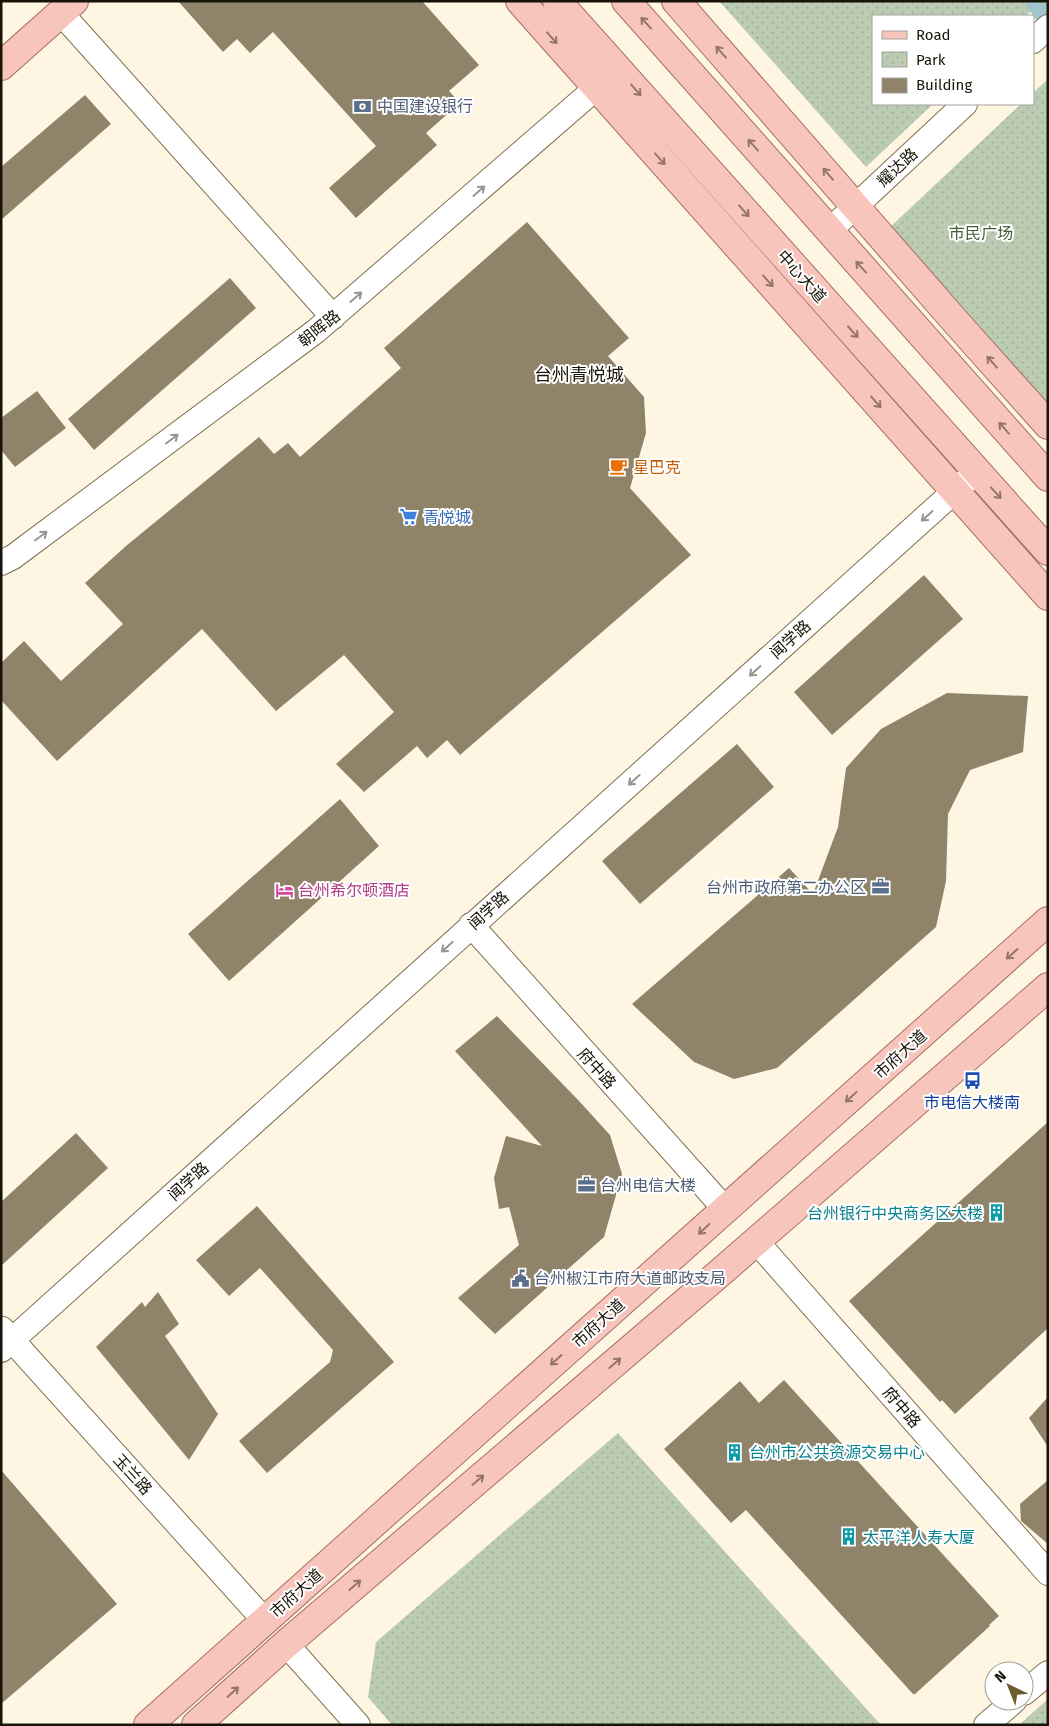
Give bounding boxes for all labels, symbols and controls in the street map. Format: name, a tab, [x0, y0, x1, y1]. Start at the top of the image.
legend	[872, 15, 1034, 105]
one-way arrow	[640, 17, 652, 30]
text: Road	[916, 26, 951, 44]
one-way arrow	[546, 31, 558, 44]
one-way arrow	[715, 45, 726, 58]
text: Park	[916, 51, 946, 69]
text: Building	[916, 76, 972, 94]
one-way arrow	[630, 83, 642, 96]
bank icon: 中国建设银行	[353, 96, 373, 116]
place label: 中国建设银行	[377, 97, 473, 116]
one-way arrow	[748, 139, 759, 152]
street label: 耀达路	[873, 144, 921, 191]
one-way arrow	[654, 153, 666, 166]
one-way arrow	[822, 167, 833, 180]
one-way arrow	[472, 185, 485, 197]
one-way arrow	[739, 205, 750, 218]
park label: 市民广场	[949, 224, 1013, 243]
street label: 中心大道	[773, 246, 830, 306]
one-way arrow	[855, 260, 867, 273]
one-way arrow	[762, 274, 774, 287]
one-way arrow	[349, 292, 362, 303]
street label: 朝晖路	[295, 306, 344, 351]
one-way arrow	[847, 326, 858, 339]
one-way arrow	[986, 356, 998, 369]
district label: 台州青悦城	[534, 364, 624, 386]
one-way arrow	[870, 396, 882, 409]
one-way arrow	[998, 421, 1010, 434]
one-way arrow	[165, 434, 179, 444]
cafe icon: 星巴克	[609, 457, 629, 477]
place label: 星巴克	[633, 458, 681, 477]
one-way arrow	[990, 486, 1002, 499]
supermarket icon: 青悦城	[399, 507, 419, 527]
place label: 青悦城	[423, 508, 471, 527]
one-way arrow	[921, 510, 934, 522]
one-way arrow	[34, 530, 47, 541]
street label: 闻学路	[766, 616, 815, 662]
one-way arrow	[748, 665, 761, 677]
one-way arrow	[627, 774, 640, 786]
office icon: 台州市政府第二办公区	[870, 877, 890, 897]
place label: 台州市政府第二办公区	[706, 878, 866, 897]
hotel icon: 台州希尔顿酒店	[274, 880, 294, 900]
place label: 台州希尔顿酒店	[298, 881, 410, 900]
street label: 闻学路	[464, 887, 513, 933]
one-way arrow	[441, 941, 454, 952]
one-way arrow	[1005, 948, 1018, 960]
street label: 市府大道	[870, 1026, 930, 1083]
street label: 府中路	[574, 1044, 620, 1093]
bus stop icon: 市电信大楼南	[962, 1071, 982, 1091]
one-way arrow	[845, 1091, 858, 1103]
place label: 市电信大楼南	[924, 1093, 1020, 1112]
street label: 闻学路	[164, 1158, 213, 1204]
office icon: 台州电信大楼	[576, 1175, 596, 1195]
place label: 台州电信大楼	[600, 1176, 696, 1195]
building icon: 台州银行中央商务区大楼	[987, 1203, 1007, 1223]
place label: 台州银行中央商务区大楼	[807, 1204, 983, 1223]
one-way arrow	[697, 1223, 710, 1234]
public building icon: 台州椒江市府大道邮政支局	[510, 1268, 530, 1288]
place label: 台州椒江市府大道邮政支局	[534, 1269, 726, 1288]
street label: 市府大道	[568, 1295, 628, 1352]
one-way arrow	[550, 1354, 563, 1366]
one-way arrow	[609, 1357, 622, 1368]
street label: 府中路	[879, 1383, 925, 1432]
building icon: 台州市公共资源交易中心	[725, 1442, 745, 1462]
place label: 台州市公共资源交易中心	[749, 1443, 925, 1462]
street label: 玉兰路	[110, 1450, 156, 1499]
one-way arrow	[472, 1474, 485, 1485]
building icon: 太平洋人寿大厦	[839, 1527, 859, 1547]
place label: 太平洋人寿大厦	[863, 1528, 975, 1547]
street label: 市府大道	[266, 1565, 326, 1622]
one-way arrow	[348, 1580, 361, 1591]
north arrow	[984, 1661, 1034, 1711]
text: N	[991, 1667, 1010, 1686]
one-way arrow	[226, 1686, 239, 1698]

